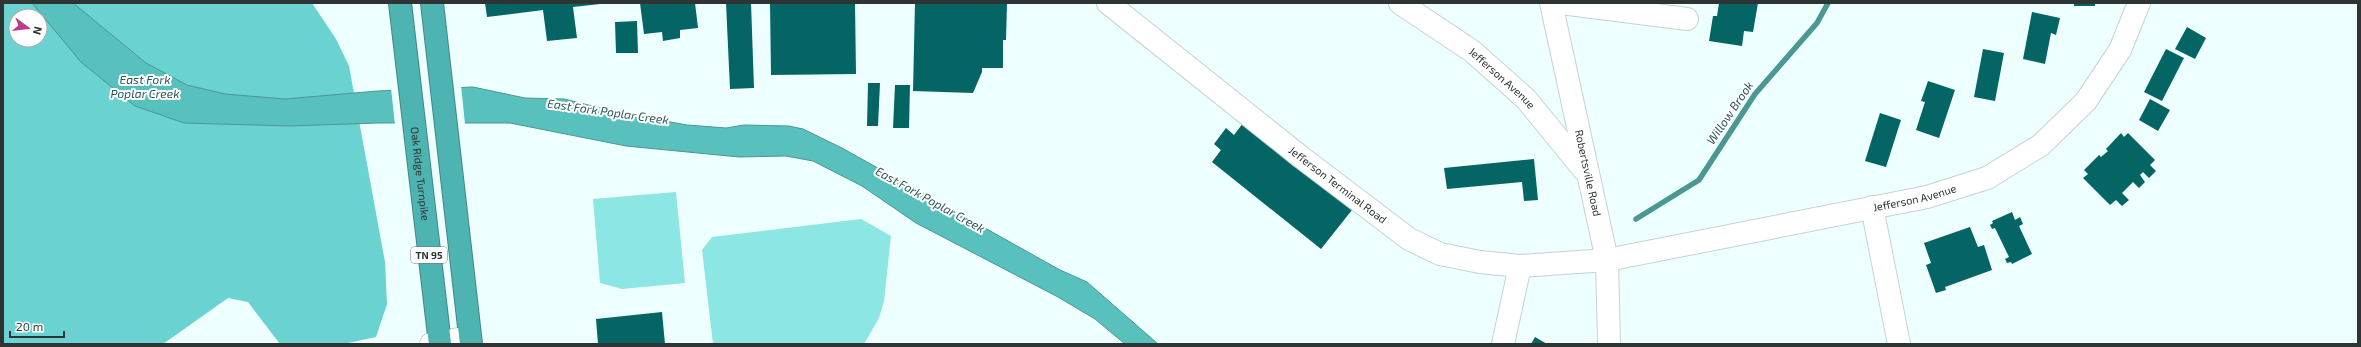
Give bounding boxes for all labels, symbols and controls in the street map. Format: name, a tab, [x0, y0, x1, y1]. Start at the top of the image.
north arrow	[8, 8, 48, 48]
text: N	[31, 25, 45, 36]
street label: Jefferson Avenue	[1467, 44, 1538, 111]
water label: East Fork Poplar Creek	[111, 72, 179, 100]
water label: Willow Brook	[1703, 78, 1755, 147]
water label: East Fork Poplar Creek	[547, 96, 670, 126]
street label: Oak Ridge Turnpike	[409, 126, 433, 222]
street label: Robertsville Road	[1573, 128, 1604, 217]
street label: Jefferson Terminal Road	[1287, 143, 1389, 226]
water label: East Fork Poplar Creek	[874, 163, 987, 235]
street label: Jefferson Avenue	[1872, 181, 1958, 213]
road number: TN 95	[411, 247, 447, 263]
scale bar	[10, 313, 64, 339]
text: 20 m	[16, 319, 43, 333]

